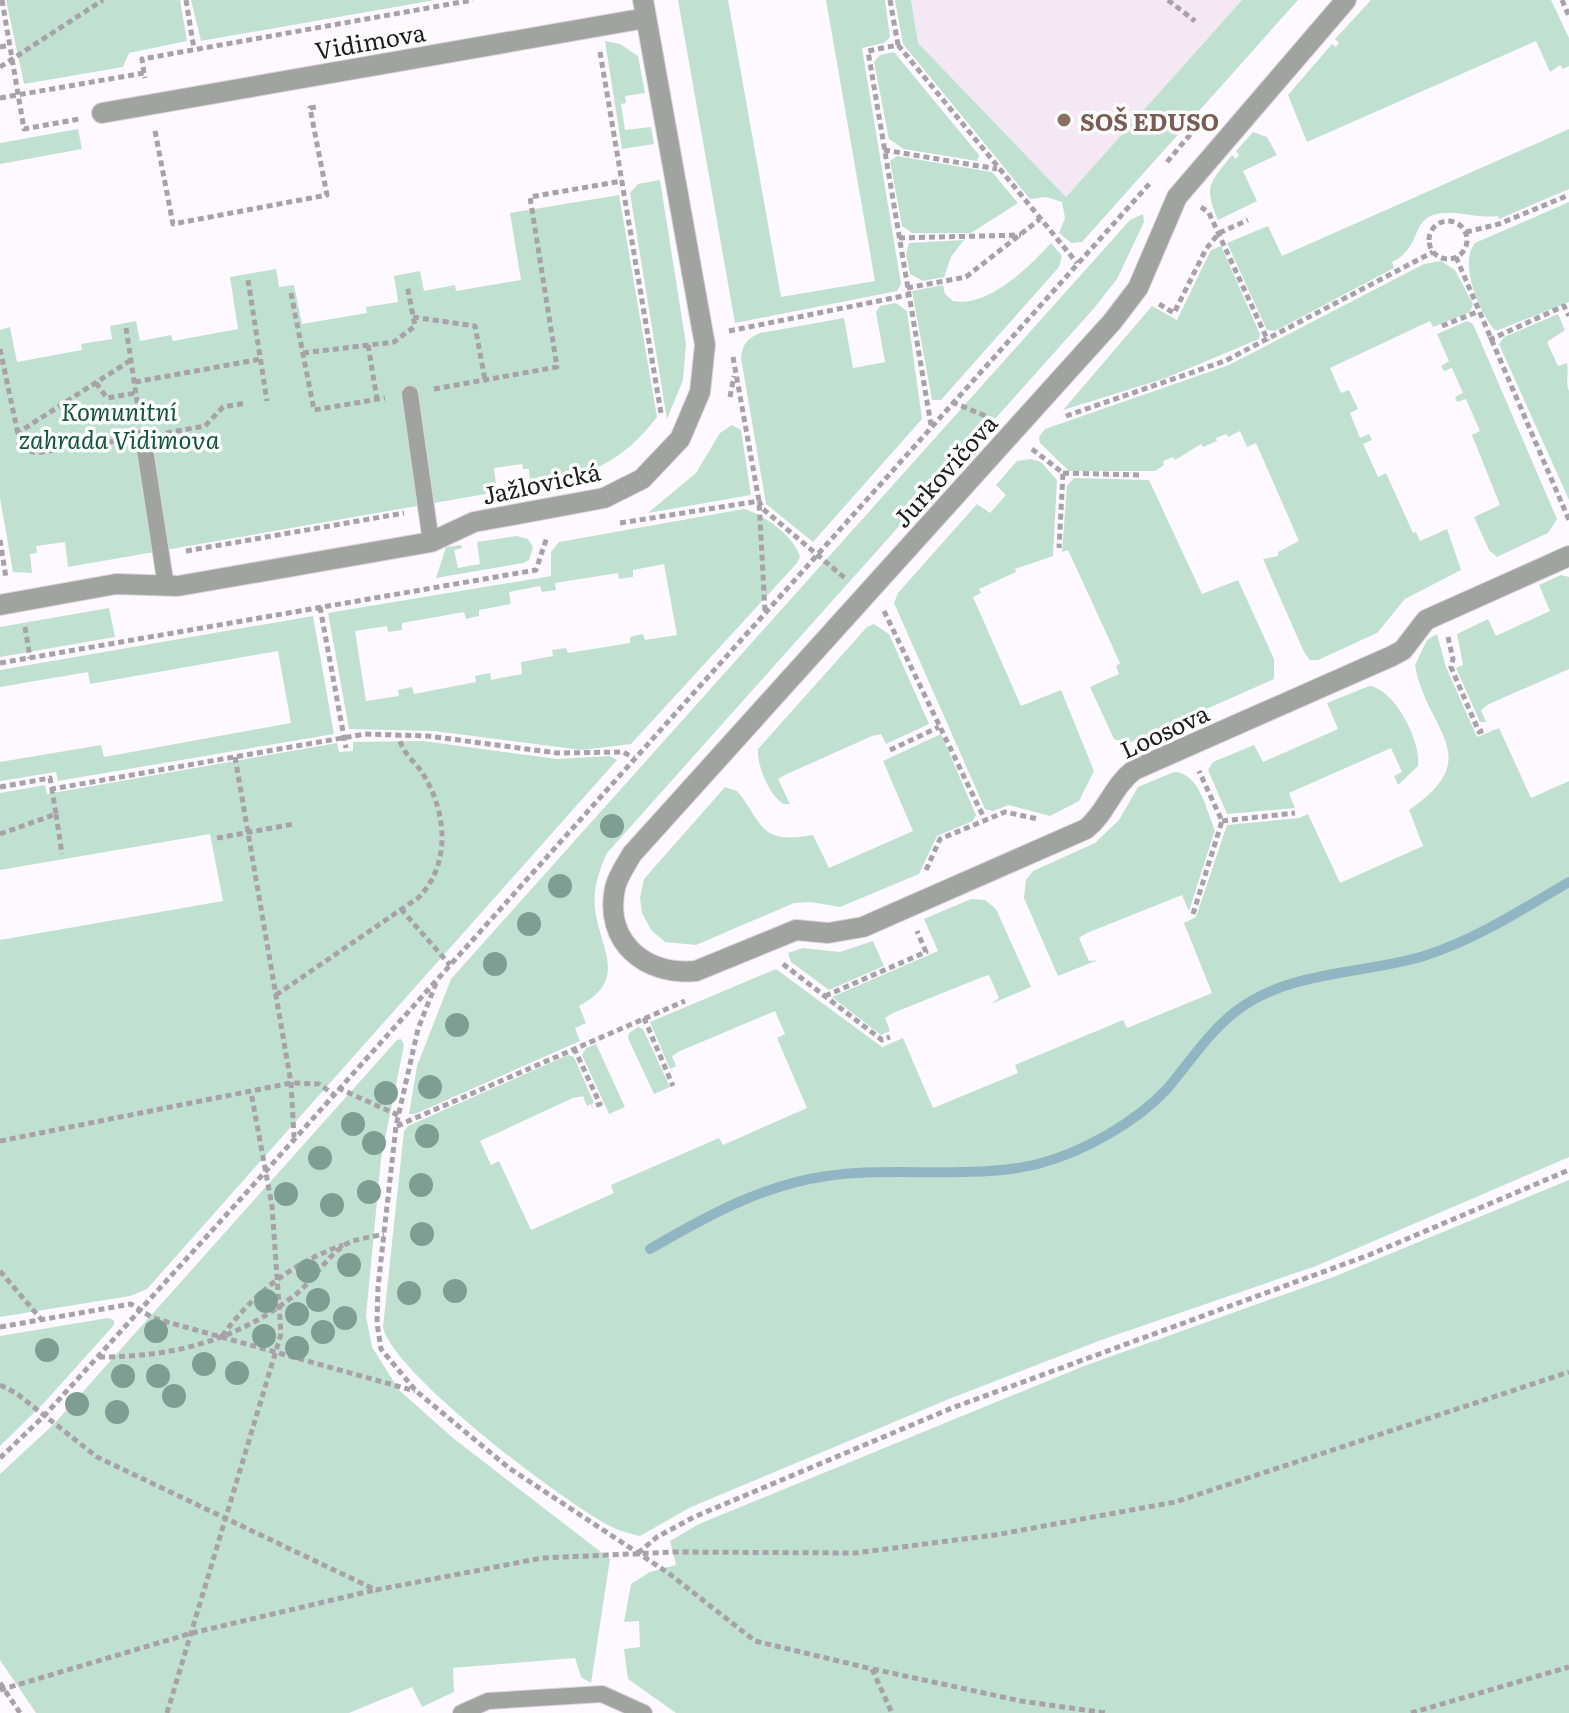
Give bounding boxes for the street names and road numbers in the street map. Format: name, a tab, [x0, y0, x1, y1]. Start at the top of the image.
street label: Vidimova	[312, 13, 428, 67]
street label: Jurkovičova	[884, 406, 1004, 534]
street label: Jažlovická	[479, 452, 603, 512]
street label: Loosova	[1114, 694, 1214, 766]

